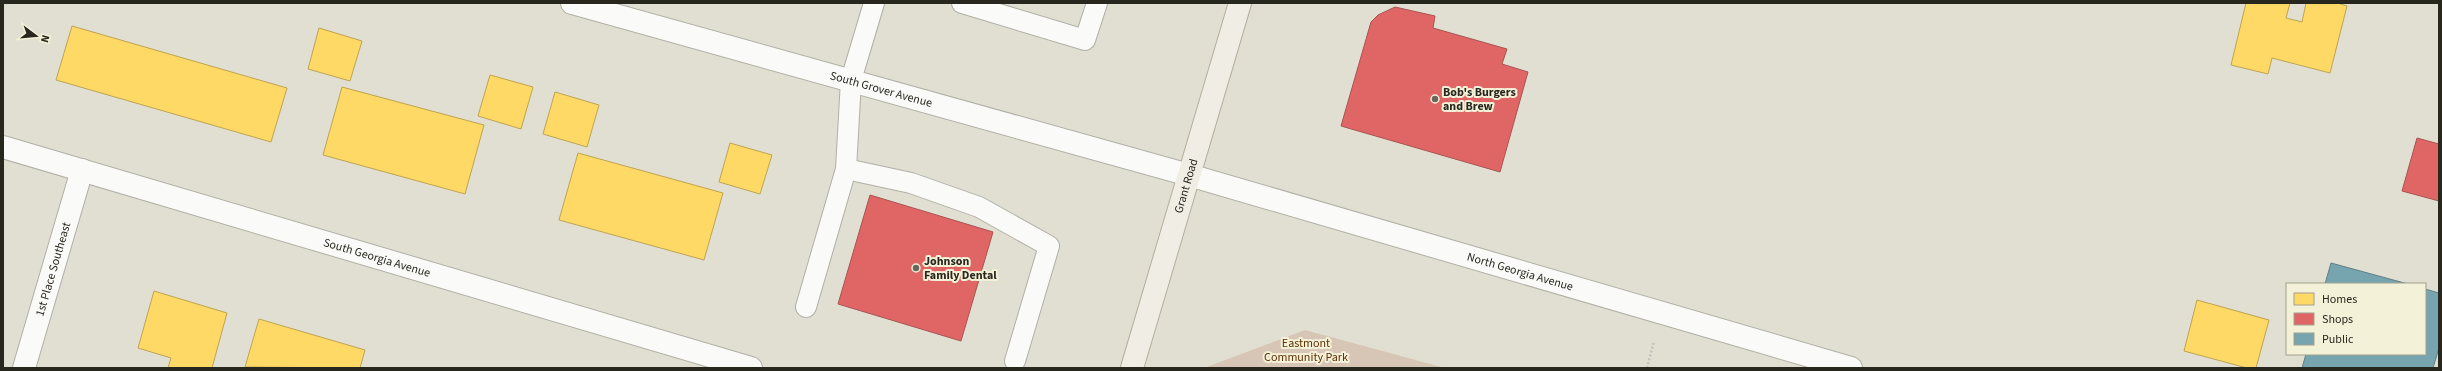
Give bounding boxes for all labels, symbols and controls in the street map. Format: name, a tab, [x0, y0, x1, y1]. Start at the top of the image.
north arrow	[16, 16, 56, 56]
text: N	[37, 33, 53, 44]
street label: South Grover Avenue	[828, 67, 934, 112]
place label: Bob's Burgers and Brew	[1443, 84, 1516, 115]
marker: Bob's Burgers and Brew	[1430, 94, 1440, 104]
street label: Grant Road	[1170, 157, 1203, 215]
street label: 1st Place Southeast	[32, 220, 75, 318]
street label: South Georgia Avenue	[321, 234, 433, 282]
street label: North Georgia Avenue	[1465, 249, 1575, 296]
place label: Johnson Family Dental	[924, 253, 997, 284]
marker: Johnson Family Dental	[911, 263, 921, 273]
legend	[2286, 283, 2426, 355]
text: Homes	[2322, 291, 2357, 308]
text: Shops	[2322, 311, 2353, 328]
text: Public	[2322, 331, 2354, 348]
park label: Eastmont Community Park	[1264, 335, 1348, 366]

